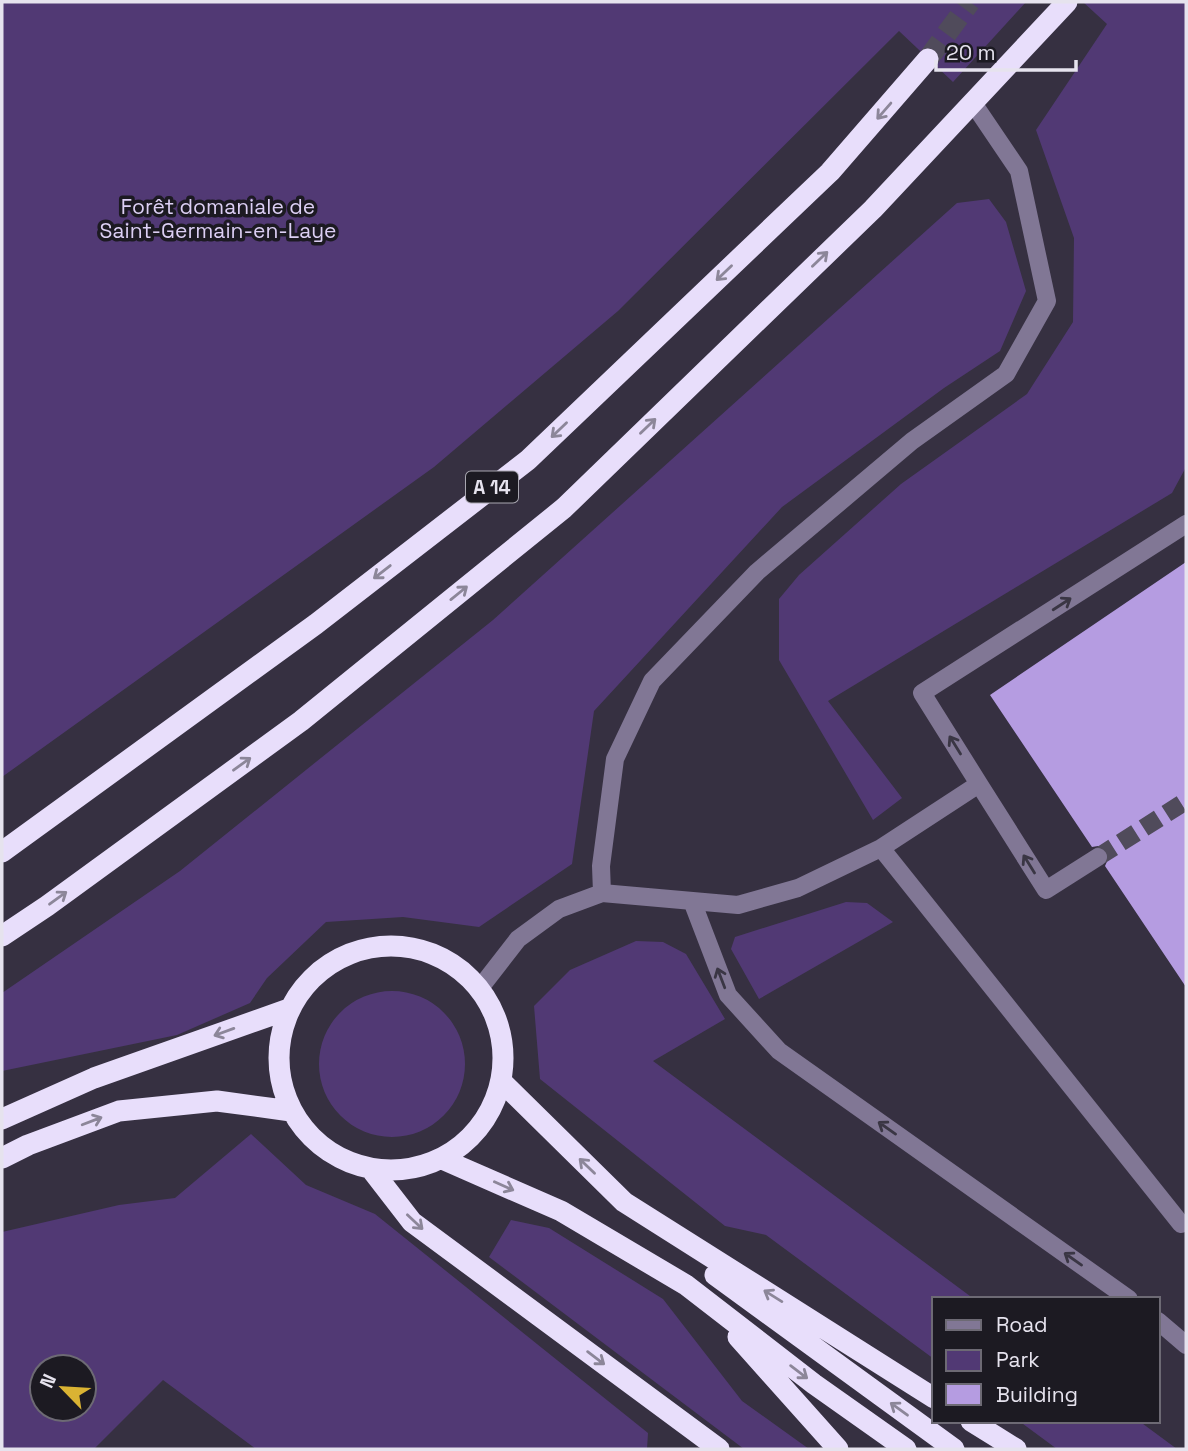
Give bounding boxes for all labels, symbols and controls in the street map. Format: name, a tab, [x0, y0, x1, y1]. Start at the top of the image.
scale bar	[936, 28, 1076, 72]
text: 20 m	[946, 39, 996, 66]
one-way arrow	[876, 102, 892, 120]
park label: Forêt domaniale de Saint-Germain-en-Laye	[100, 193, 336, 244]
one-way arrow	[812, 250, 829, 267]
one-way arrow	[716, 264, 733, 281]
one-way arrow	[639, 418, 656, 435]
one-way arrow	[551, 421, 568, 438]
road number: A 14	[466, 472, 518, 502]
one-way arrow	[373, 565, 392, 580]
one-way arrow	[450, 585, 468, 600]
one-way arrow	[1052, 597, 1071, 611]
one-way arrow	[948, 736, 962, 756]
one-way arrow	[232, 757, 251, 771]
one-way arrow	[1022, 854, 1036, 874]
one-way arrow	[48, 891, 67, 905]
one-way arrow	[714, 967, 727, 989]
one-way arrow	[214, 1027, 236, 1039]
one-way arrow	[81, 1114, 102, 1127]
one-way arrow	[878, 1121, 897, 1135]
one-way arrow	[579, 1158, 596, 1175]
one-way arrow	[493, 1180, 514, 1193]
one-way arrow	[406, 1213, 423, 1230]
one-way arrow	[1064, 1252, 1083, 1266]
one-way arrow	[764, 1289, 783, 1304]
legend	[932, 1297, 1160, 1423]
text: Road	[996, 1311, 1048, 1338]
text: Park	[996, 1346, 1040, 1373]
one-way arrow	[587, 1351, 605, 1366]
north arrow	[28, 1353, 98, 1423]
one-way arrow	[789, 1365, 808, 1380]
text: N	[34, 1370, 62, 1392]
text: Building	[996, 1381, 1078, 1408]
one-way arrow	[890, 1402, 909, 1416]

